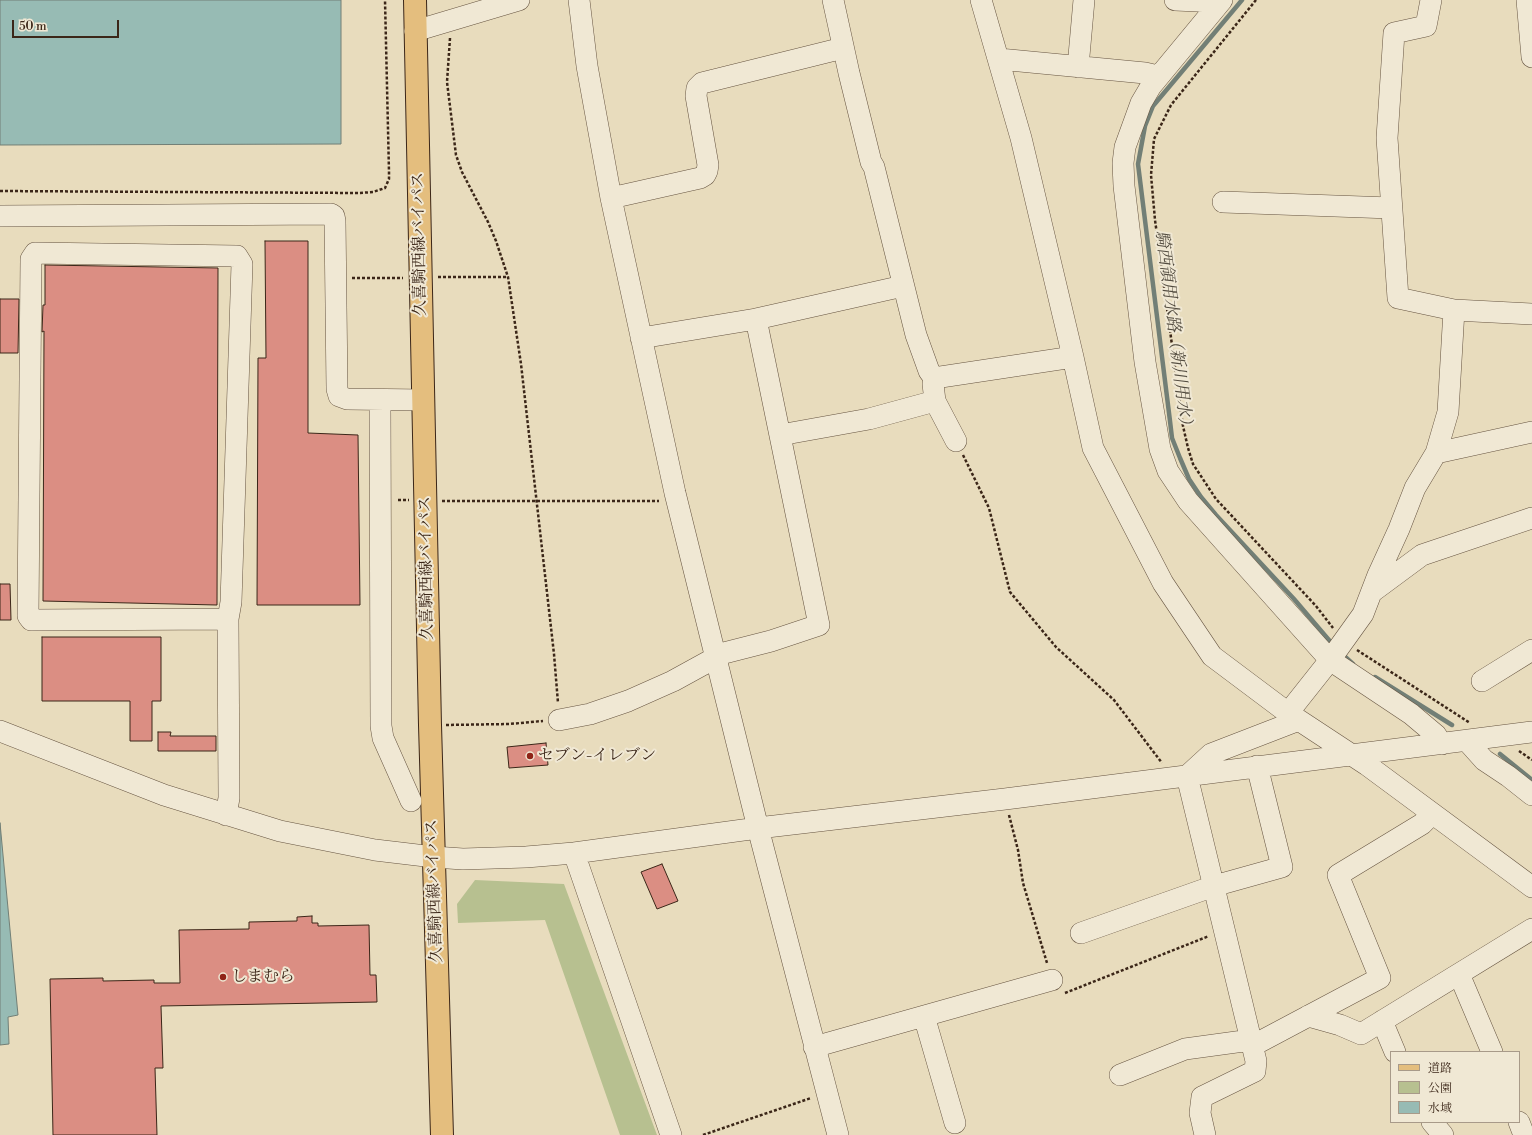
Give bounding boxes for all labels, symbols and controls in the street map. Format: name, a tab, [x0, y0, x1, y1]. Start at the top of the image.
scale bar	[14, 12, 121, 38]
text: 50 m	[19, 19, 47, 34]
street label: 久喜騎西線バイパス	[409, 172, 431, 316]
water label: 騎西領用水路（新川用水）	[1150, 230, 1196, 434]
street label: 久喜騎西線バイパス	[416, 496, 438, 640]
place label: セブン-イレブン	[538, 746, 656, 766]
marker: セブン-イレブン	[525, 751, 535, 761]
street label: 久喜騎西線バイパス	[423, 819, 447, 963]
place label: しまむら	[231, 967, 295, 987]
marker: しまむら	[218, 972, 228, 982]
legend	[1390, 1051, 1520, 1123]
text: 道路	[1428, 1061, 1452, 1076]
text: 公園	[1428, 1081, 1452, 1096]
text: 水域	[1428, 1101, 1452, 1116]

